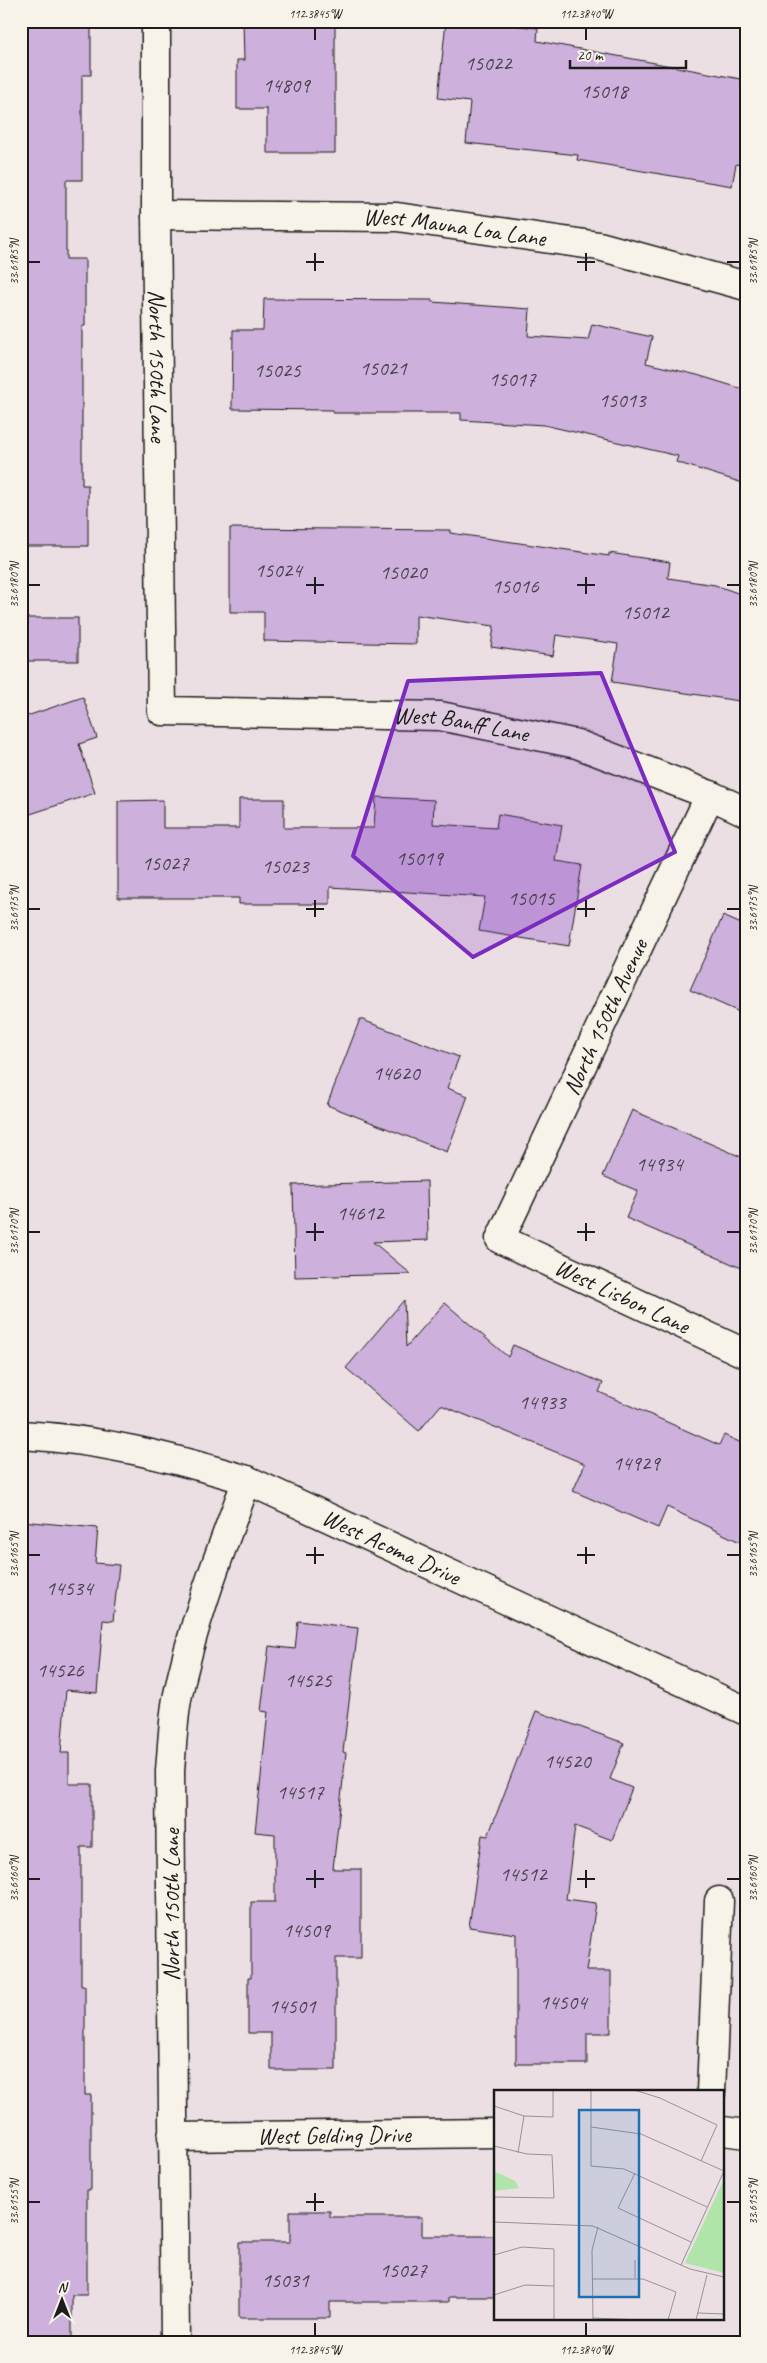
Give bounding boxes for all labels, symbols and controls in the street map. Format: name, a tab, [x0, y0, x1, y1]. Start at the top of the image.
text: 112.3845°W	[289, 6, 343, 22]
text: 112.3840°W	[560, 6, 614, 22]
scale bar	[570, 38, 686, 70]
text: 20 m	[577, 46, 604, 65]
house number: 15022	[464, 50, 513, 76]
house number: 14809	[262, 72, 311, 98]
house number: 15018	[580, 78, 630, 104]
street label: West Mauna Loa Lane	[363, 202, 550, 253]
text: 33.6185°N	[6, 238, 22, 285]
text: 33.6185°N	[745, 238, 761, 285]
street label: North 150th Lane	[142, 289, 174, 445]
house number: 15021	[359, 355, 408, 381]
house number: 15025	[253, 357, 302, 383]
house number: 15017	[488, 366, 537, 392]
house number: 15013	[598, 387, 647, 413]
house number: 15024	[254, 557, 304, 583]
house number: 15020	[379, 559, 428, 585]
text: 33.6180°N	[6, 561, 22, 608]
text: 33.6180°N	[745, 561, 761, 608]
house number: 15016	[491, 573, 539, 599]
house number: 15012	[621, 599, 670, 625]
street label: West Banff Lane	[393, 700, 534, 749]
house number: 15019	[395, 845, 444, 871]
house number: 15027	[141, 850, 190, 876]
house number: 15023	[261, 853, 310, 879]
text: 33.6175°N	[6, 885, 22, 932]
house number: 15015	[507, 885, 556, 911]
text: 33.6175°N	[745, 885, 761, 932]
street label: North 150th Avenue	[556, 932, 655, 1100]
house number: 14620	[372, 1060, 421, 1086]
house number: 14934	[635, 1151, 685, 1177]
house number: 14612	[336, 1200, 385, 1226]
text: 33.6170°N	[6, 1208, 22, 1255]
text: 33.6170°N	[745, 1208, 761, 1255]
street label: West Lisbon Lane	[550, 1252, 696, 1341]
house number: 14933	[518, 1389, 567, 1415]
house number: 14929	[612, 1450, 661, 1476]
street label: West Acoma Drive	[317, 1502, 467, 1593]
text: 33.6165°N	[6, 1531, 22, 1578]
text: 33.6165°N	[745, 1531, 761, 1578]
house number: 14534	[45, 1575, 95, 1601]
house number: 14526	[36, 1657, 84, 1683]
house number: 14525	[284, 1667, 333, 1693]
house number: 14520	[543, 1748, 592, 1774]
house number: 14517	[276, 1779, 325, 1805]
street label: North 150th Lane	[156, 1827, 186, 1981]
text: 33.6160°N	[6, 1855, 22, 1902]
text: 33.6160°N	[745, 1855, 761, 1902]
house number: 14512	[499, 1861, 548, 1887]
house number: 14509	[282, 1917, 331, 1943]
house number: 14504	[539, 1989, 589, 2015]
house number: 14501	[268, 1993, 317, 2019]
inset map	[494, 2090, 724, 2320]
street label: West Gelding Drive	[257, 2119, 413, 2151]
text: 33.6155°N	[6, 2178, 22, 2225]
text: 33.6155°N	[745, 2178, 761, 2225]
house number: 15027	[379, 2257, 428, 2283]
house number: 15031	[261, 2267, 310, 2293]
north arrow	[38, 2276, 88, 2326]
text: N	[58, 2279, 69, 2296]
text: 112.3845°W	[289, 2342, 343, 2358]
text: 112.3840°W	[560, 2342, 614, 2358]

